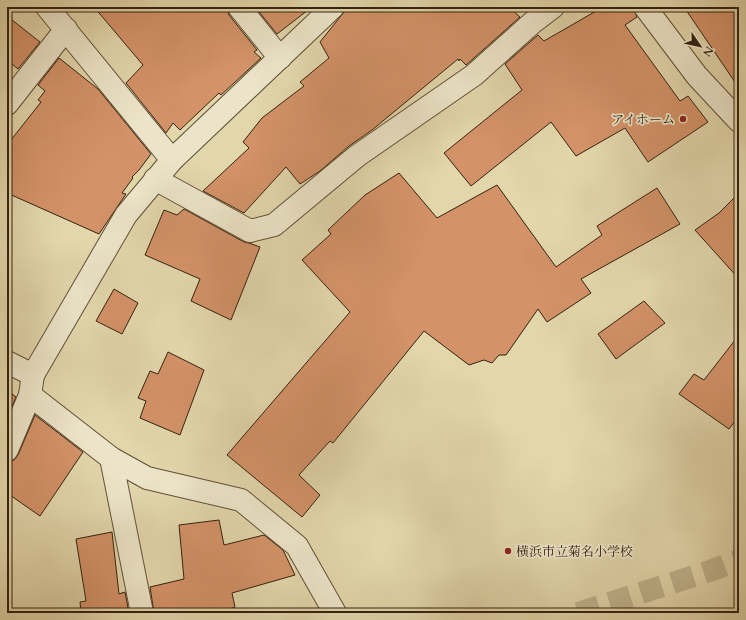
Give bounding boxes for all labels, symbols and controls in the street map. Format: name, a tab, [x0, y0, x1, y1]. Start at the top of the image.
north arrow	[680, 26, 720, 66]
text: N	[699, 43, 717, 60]
place label: アイホーム	[611, 111, 675, 129]
marker: アイホーム	[678, 114, 688, 124]
place label: 横浜市立菊名小学校	[516, 543, 633, 561]
marker: 横浜市立菊名小学校	[503, 546, 513, 556]

